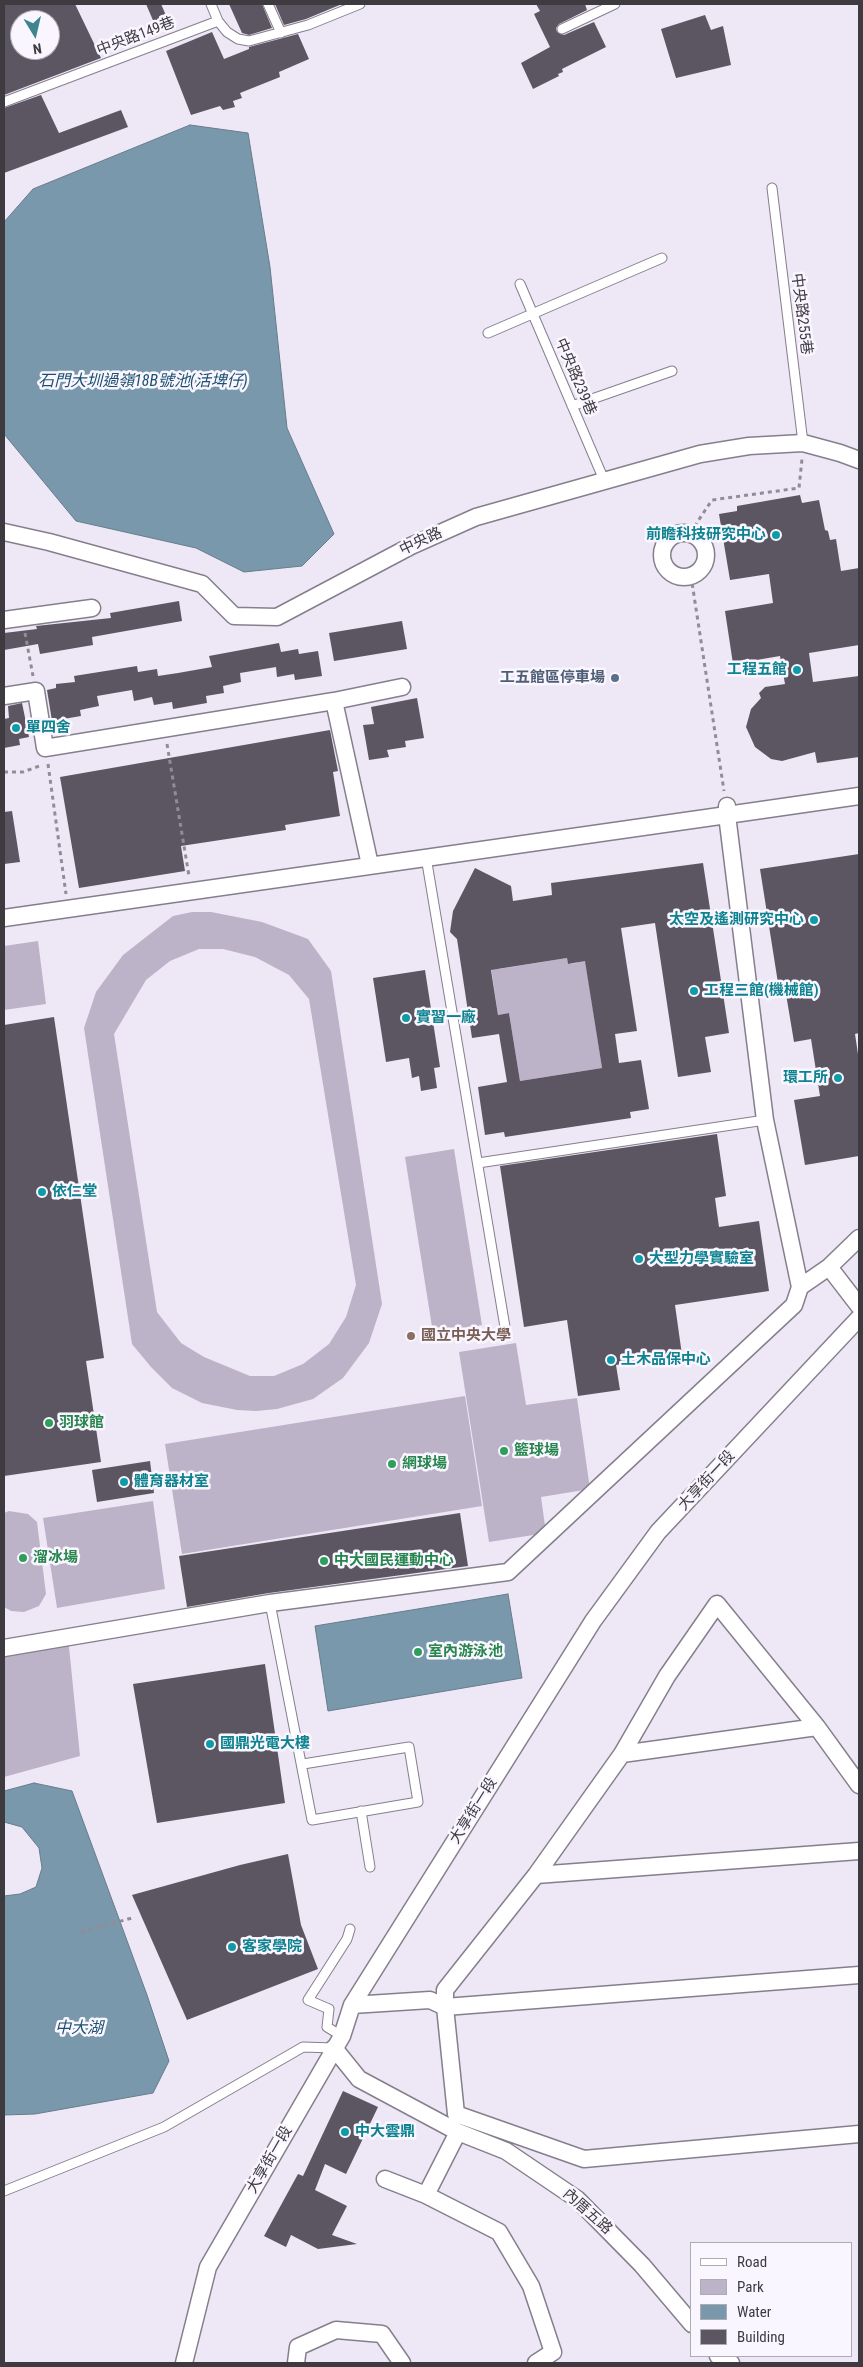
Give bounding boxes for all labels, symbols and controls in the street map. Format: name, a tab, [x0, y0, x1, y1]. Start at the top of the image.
north arrow	[10, 10, 60, 60]
street label: 中央路149巷	[94, 14, 178, 60]
text: N	[32, 40, 43, 57]
street label: 中央路255巷	[787, 272, 815, 356]
street label: 中央路239巷	[551, 336, 599, 418]
water label: 石門大圳過嶺18B號池(活埤仔)	[38, 372, 248, 392]
street label: 中央路	[397, 524, 445, 560]
place label: 前瞻科技研究中心	[646, 526, 766, 544]
marker: 前瞻科技研究中心	[770, 529, 782, 541]
place label: 工程五館	[727, 661, 787, 679]
marker: 工程五館	[791, 664, 803, 676]
place label: 工五館區停車場	[500, 669, 605, 687]
marker: 工五館區停車場	[609, 672, 621, 684]
place label: 單四舍	[26, 719, 71, 737]
marker: 單四舍	[10, 722, 22, 734]
place label: 太空及遙測研究中心	[669, 911, 804, 929]
marker: 太空及遙測研究中心	[808, 914, 820, 926]
place label: 工程三館(機械館)	[704, 982, 819, 1000]
marker: 工程三館(機械館)	[688, 985, 700, 997]
place label: 實習一廠	[416, 1009, 476, 1027]
marker: 實習一廠	[400, 1012, 412, 1024]
place label: 環工所	[783, 1069, 828, 1087]
marker: 環工所	[832, 1072, 844, 1084]
place label: 依仁堂	[52, 1183, 97, 1201]
marker: 依仁堂	[36, 1186, 48, 1198]
place label: 大型力學實驗室	[649, 1250, 754, 1268]
marker: 大型力學實驗室	[633, 1253, 645, 1265]
place label: 國立中央大學	[421, 1327, 511, 1345]
marker: 國立中央大學	[405, 1330, 417, 1342]
place label: 土木品保中心	[621, 1351, 711, 1369]
marker: 土木品保中心	[605, 1354, 617, 1366]
place label: 羽球館	[59, 1414, 104, 1432]
marker: 羽球館	[43, 1417, 55, 1429]
place label: 籃球場	[514, 1442, 559, 1460]
marker: 籃球場	[498, 1445, 510, 1457]
street label: 大享街一段	[675, 1447, 739, 1515]
place label: 網球場	[402, 1455, 447, 1473]
marker: 網球場	[386, 1458, 398, 1470]
place label: 體育器材室	[134, 1473, 209, 1491]
marker: 體育器材室	[118, 1476, 130, 1488]
place label: 溜冰場	[33, 1549, 78, 1567]
marker: 溜冰場	[17, 1552, 29, 1564]
place label: 中大國民運動中心	[334, 1552, 454, 1570]
marker: 中大國民運動中心	[318, 1555, 330, 1567]
place label: 室內游泳池	[428, 1643, 503, 1661]
marker: 室內游泳池	[412, 1646, 424, 1658]
place label: 國鼎光電大樓	[220, 1735, 310, 1753]
marker: 國鼎光電大樓	[204, 1738, 216, 1750]
street label: 大享街一段	[446, 1774, 502, 1848]
place label: 客家學院	[242, 1938, 302, 1956]
marker: 客家學院	[226, 1941, 238, 1953]
water label: 中大湖	[55, 2019, 103, 2039]
street label: 大享街一段	[243, 2123, 297, 2197]
place label: 中大雲鼎	[355, 2123, 415, 2141]
marker: 中大雲鼎	[339, 2126, 351, 2138]
street label: 內厝五路	[559, 2185, 615, 2239]
legend	[690, 2242, 853, 2357]
text: Road	[737, 2253, 767, 2271]
text: Park	[737, 2278, 764, 2296]
text: Water	[737, 2303, 771, 2321]
text: Building	[737, 2328, 785, 2346]

